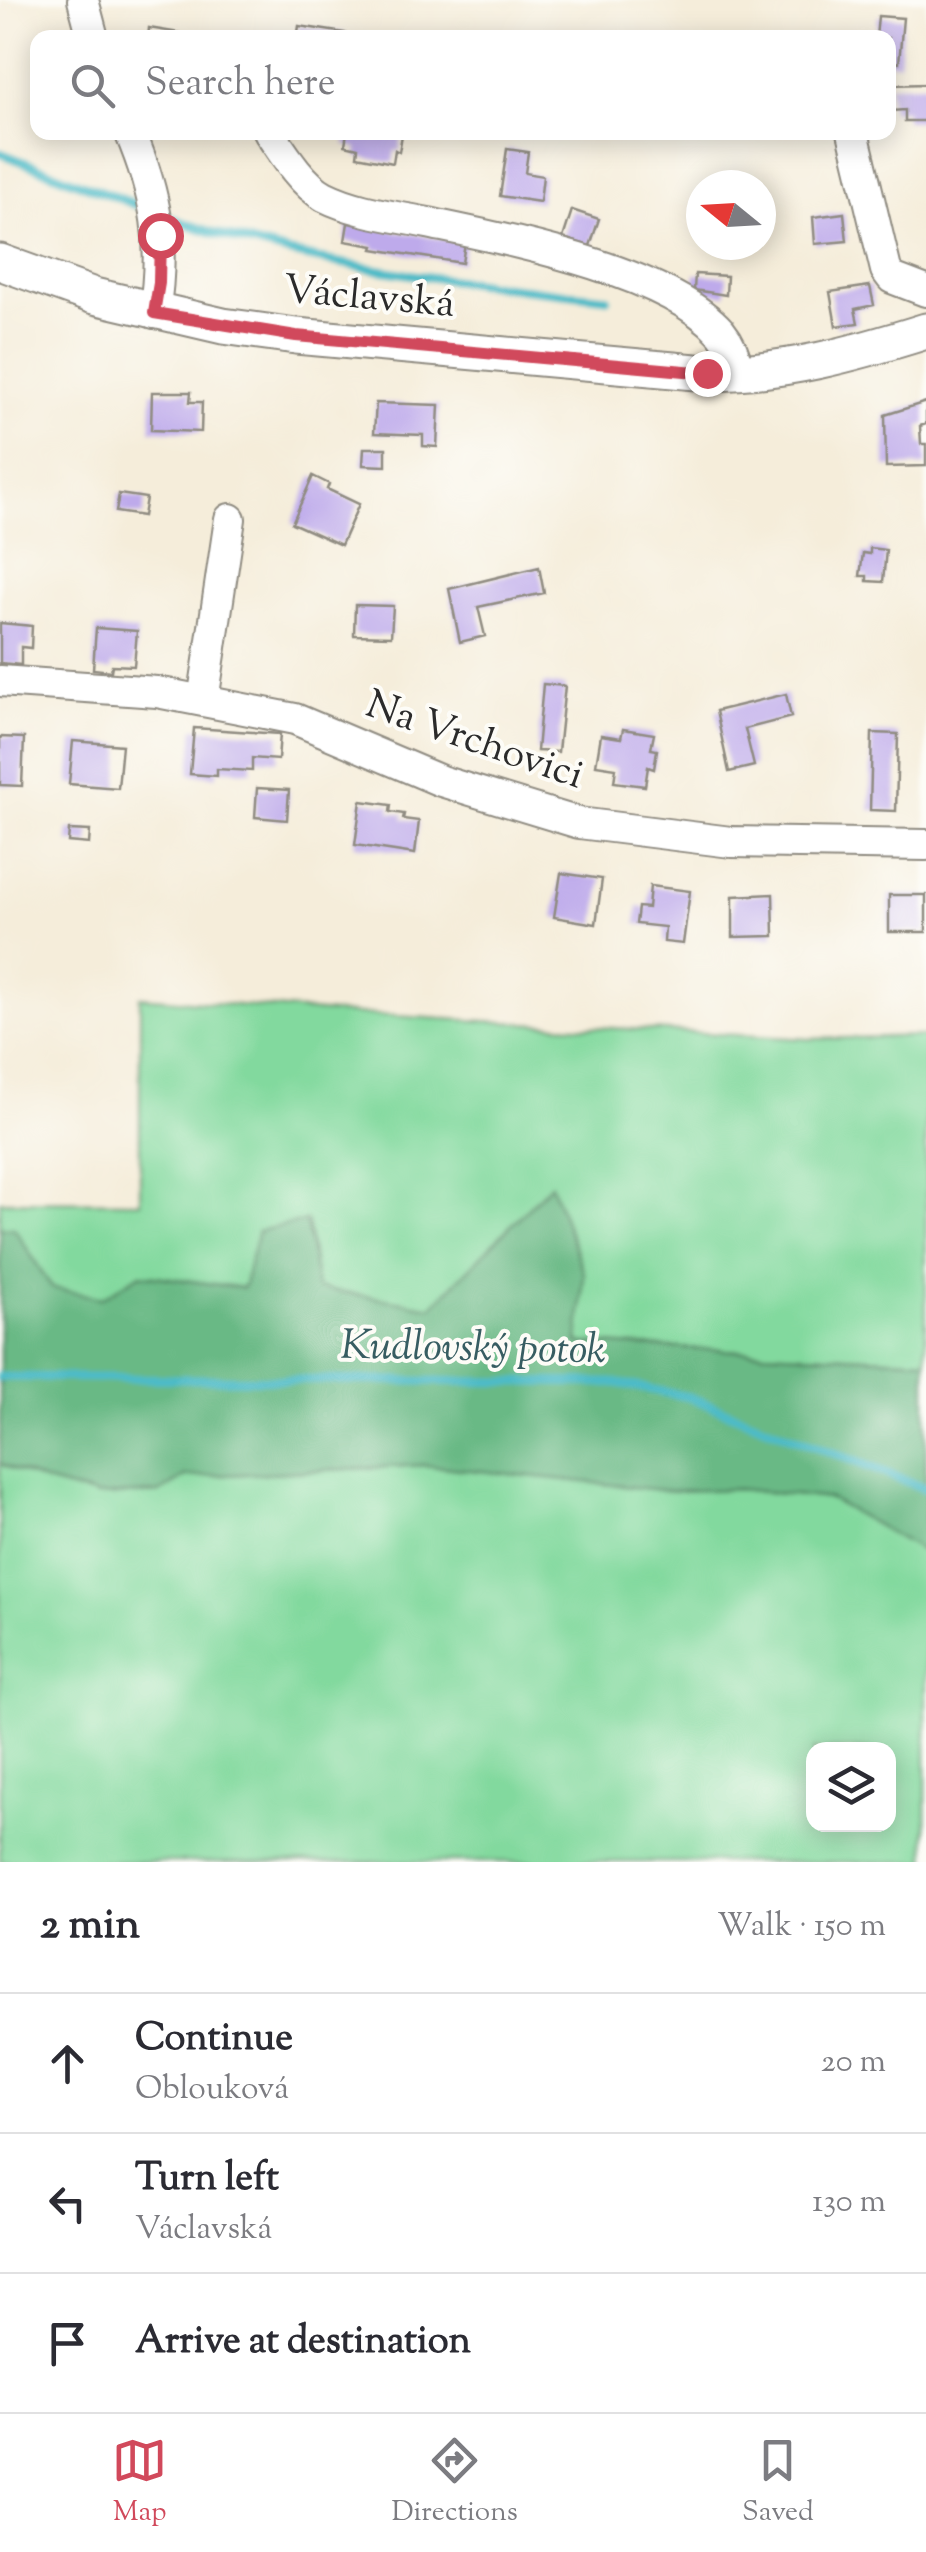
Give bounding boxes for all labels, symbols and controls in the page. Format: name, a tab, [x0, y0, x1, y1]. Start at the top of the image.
search box	[30, 30, 896, 140]
icon: search	[65, 58, 120, 113]
text: Search here	[145, 58, 336, 112]
north arrow	[686, 170, 776, 260]
route start	[138, 213, 184, 259]
street label: Václavská	[281, 263, 457, 335]
route end	[685, 351, 731, 397]
street label: Na Vrchovici	[357, 678, 591, 806]
water label: Kudlovský potok	[340, 1318, 606, 1382]
map controls	[806, 1742, 896, 1832]
button: layers	[806, 1742, 896, 1832]
text: 2 min	[40, 1897, 140, 1957]
text: Walk · 150 m	[717, 1904, 886, 1950]
text: Continue	[135, 2013, 293, 2067]
icon: ahead	[40, 2036, 95, 2091]
text: 20 m	[821, 2040, 886, 2086]
text: Oblouková	[135, 2067, 289, 2113]
text: Turn left	[135, 2153, 279, 2207]
icon: left	[40, 2176, 95, 2231]
text: 130 m	[812, 2180, 886, 2226]
text: Václavská	[135, 2207, 272, 2253]
icon: arrive	[40, 2316, 95, 2371]
text: Arrive at destination	[135, 2316, 471, 2370]
tab: Map	[112, 2433, 167, 2533]
tab: Directions	[391, 2433, 518, 2533]
tab: Saved	[742, 2433, 814, 2533]

